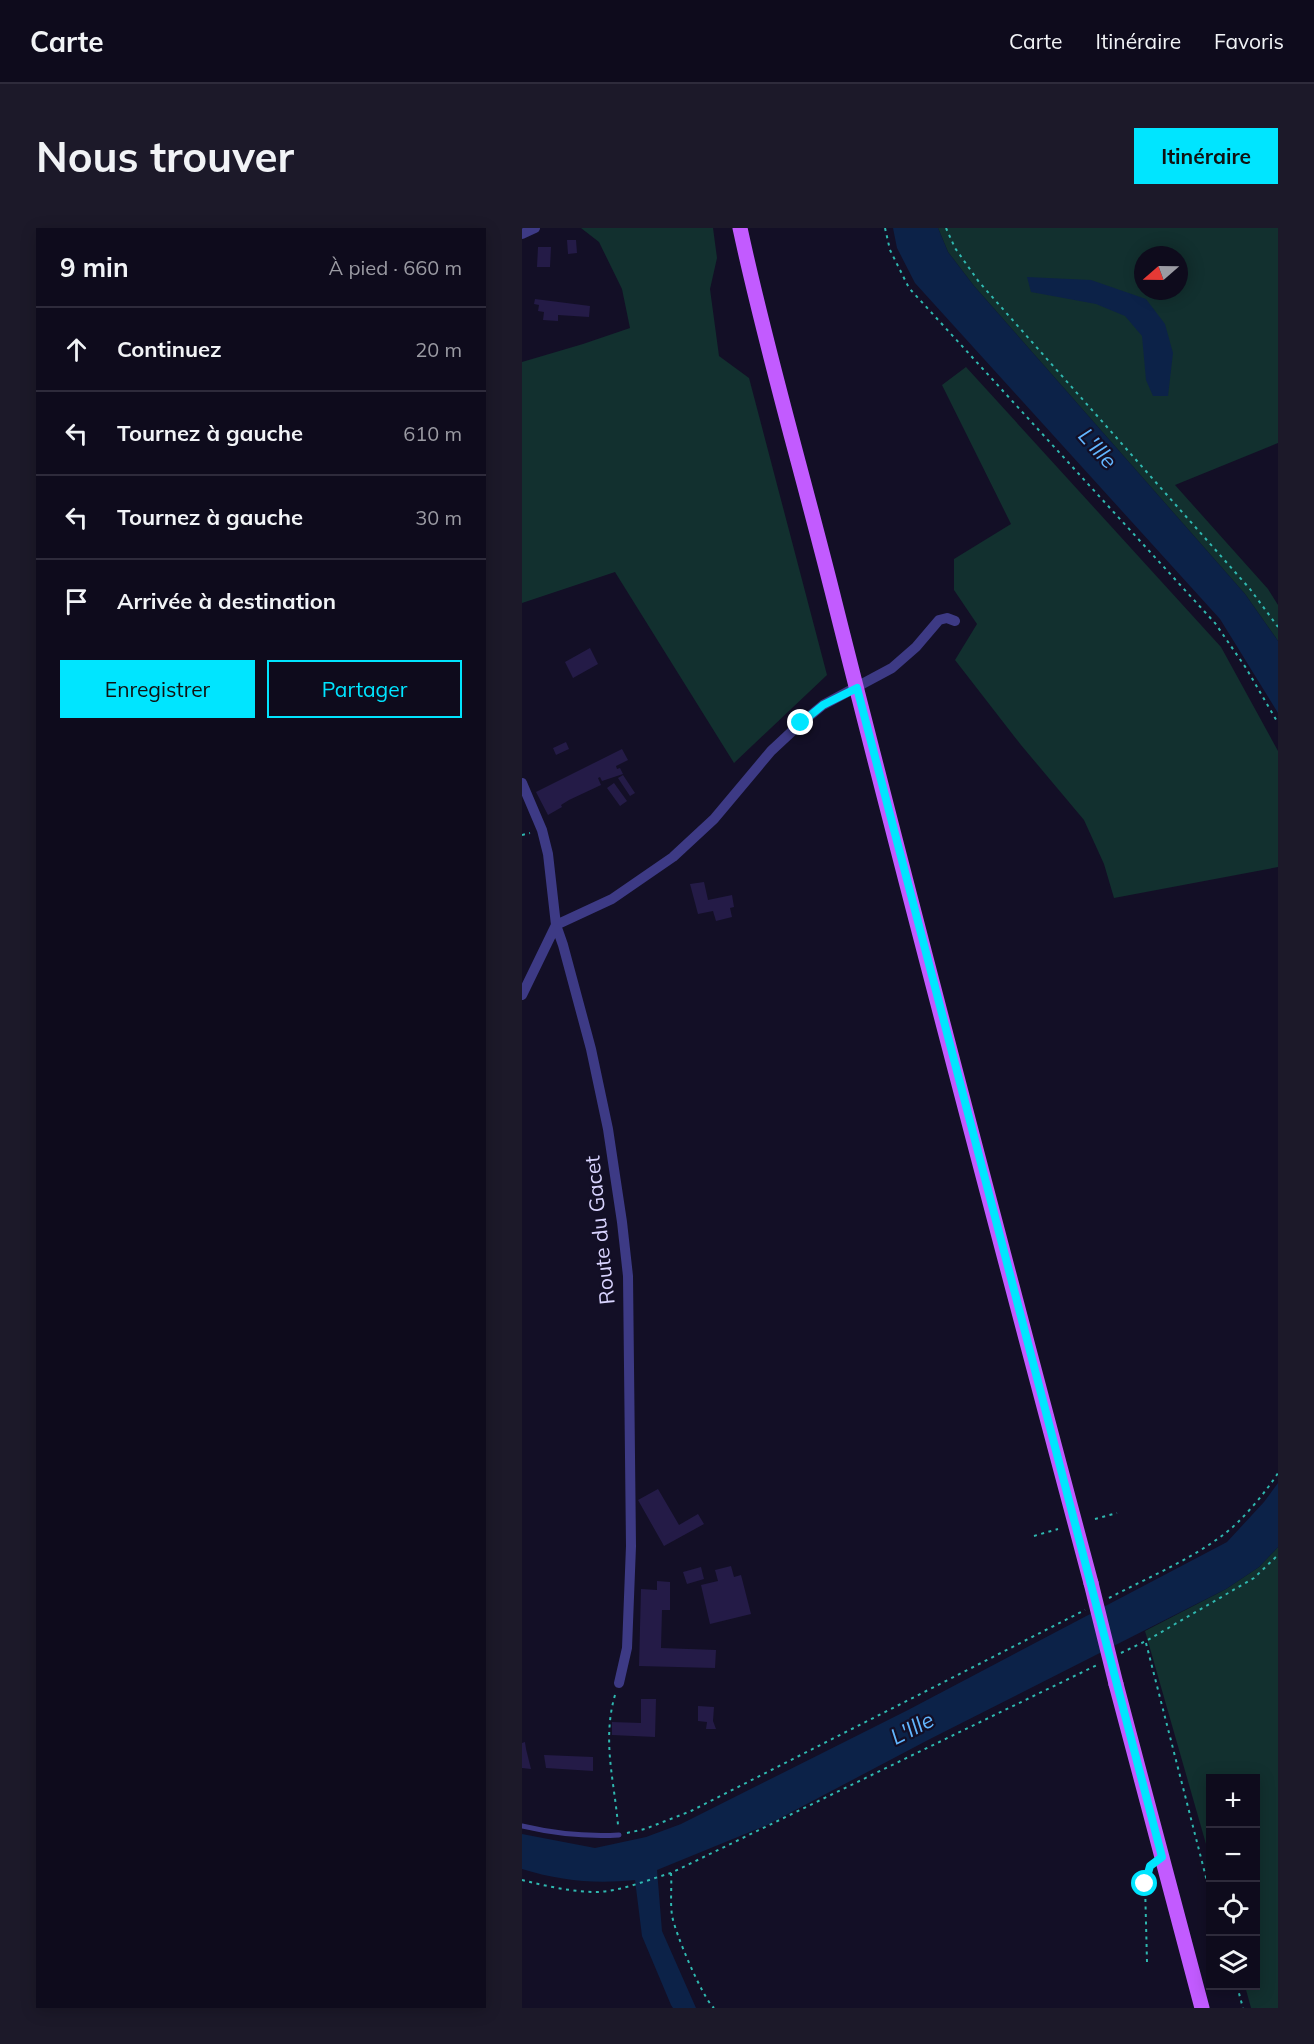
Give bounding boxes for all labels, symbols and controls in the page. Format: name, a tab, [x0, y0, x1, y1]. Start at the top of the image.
text: Carte	[30, 24, 104, 59]
text: Carte	[1009, 28, 1063, 54]
text: Itinéraire	[1096, 28, 1181, 54]
text: Favoris	[1214, 28, 1284, 54]
button: Itinéraire	[1134, 128, 1278, 184]
text: Nous trouver	[36, 130, 294, 183]
north arrow	[1134, 246, 1188, 300]
text: 9 min	[60, 251, 129, 284]
text: À pied · 660 m	[329, 255, 462, 280]
icon: ahead	[60, 333, 93, 366]
text: Continuez	[117, 335, 222, 363]
text: 20 m	[415, 337, 462, 362]
icon: left	[60, 417, 93, 450]
text: Tournez à gauche	[117, 419, 303, 447]
text: 610 m	[403, 421, 462, 446]
water label: L'Ille	[1073, 422, 1123, 474]
icon: left	[60, 501, 93, 534]
text: Tournez à gauche	[117, 503, 303, 531]
text: 30 m	[415, 505, 462, 530]
icon: arrive	[60, 585, 93, 618]
text: Arrivée à destination	[117, 587, 336, 615]
button: Enregistrer	[60, 660, 255, 718]
button: Partager	[267, 660, 462, 718]
route end	[787, 709, 813, 735]
street label: Route du Gacet	[578, 1154, 620, 1306]
water label: L'Ille	[886, 1705, 938, 1751]
map controls	[1206, 1774, 1260, 1990]
button: +	[1206, 1774, 1260, 1828]
button: −	[1206, 1828, 1260, 1882]
route start	[1131, 1870, 1157, 1896]
button: locate	[1206, 1882, 1260, 1936]
button: layers	[1206, 1936, 1260, 1990]

